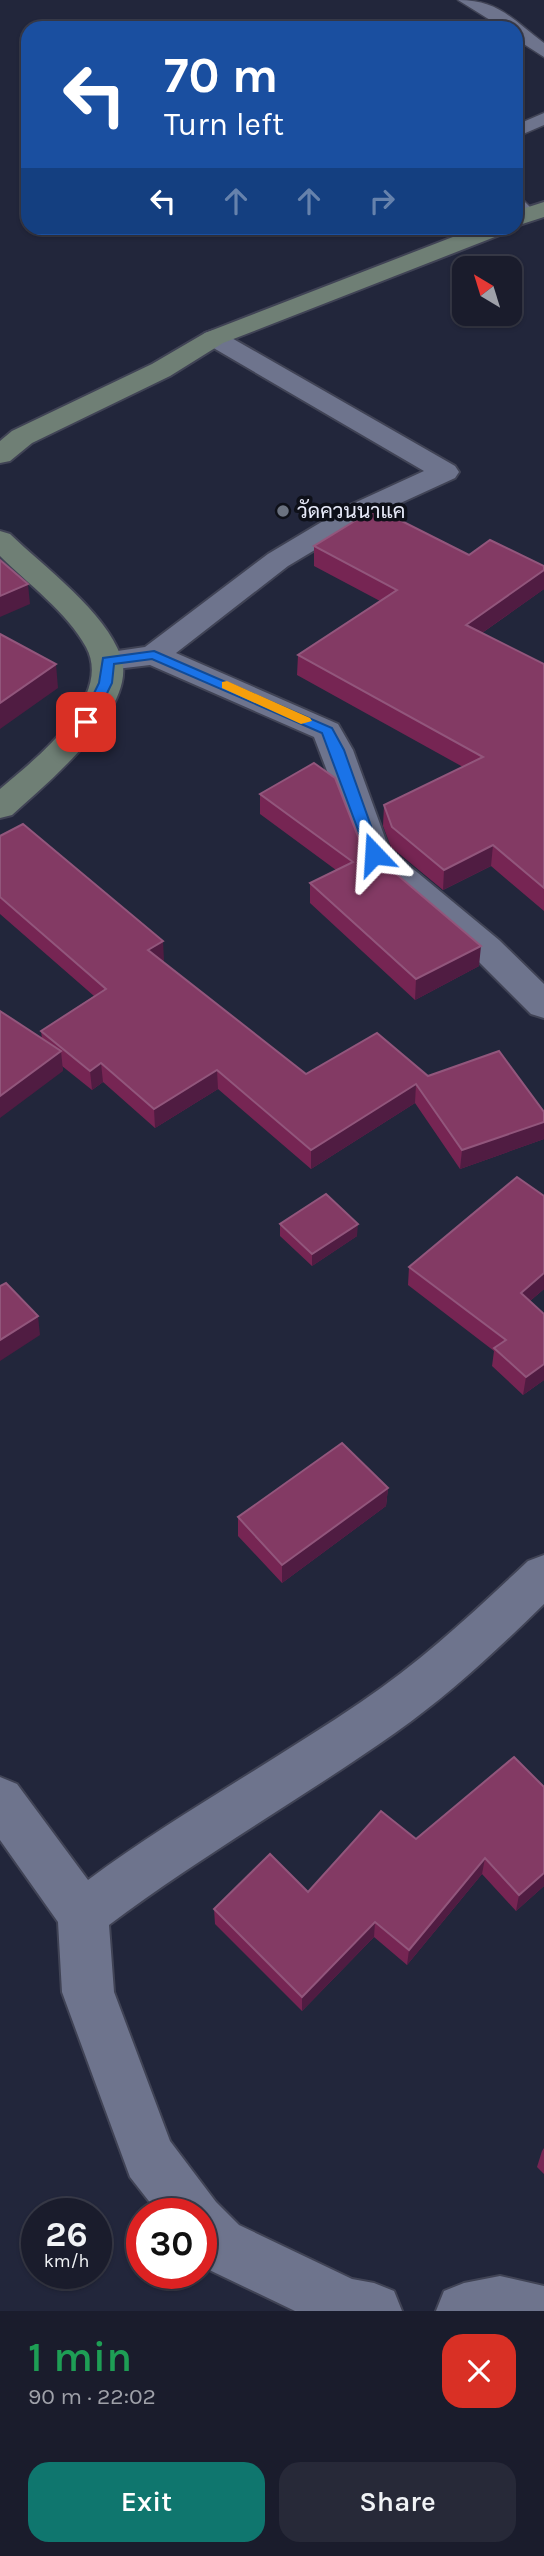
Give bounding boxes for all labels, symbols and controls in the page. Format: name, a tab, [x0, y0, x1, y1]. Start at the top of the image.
text: 70 m	[164, 47, 278, 104]
icon: left	[49, 49, 140, 140]
text: Turn left	[164, 106, 284, 143]
icon: left	[144, 182, 182, 220]
icon: ahead	[217, 182, 255, 220]
icon: ahead	[290, 182, 328, 220]
icon: right	[363, 182, 401, 220]
north arrow	[452, 256, 522, 326]
map controls	[452, 256, 522, 326]
place label: วัดควนนาแค	[297, 499, 405, 523]
marker: วัดควนนาแค	[275, 503, 291, 519]
pin	[56, 692, 116, 752]
icon: arrive	[67, 703, 105, 741]
position arrow	[337, 817, 411, 891]
speed limit sign: 30	[126, 2198, 217, 2289]
text: 26	[45, 2214, 88, 2255]
text: km/h	[44, 2250, 89, 2272]
text: 1 min	[28, 2332, 132, 2382]
button: close	[442, 2334, 516, 2408]
text: 90 m · 22:02	[28, 2383, 156, 2410]
button: Exit	[28, 2462, 265, 2542]
button: Share	[279, 2462, 516, 2542]

